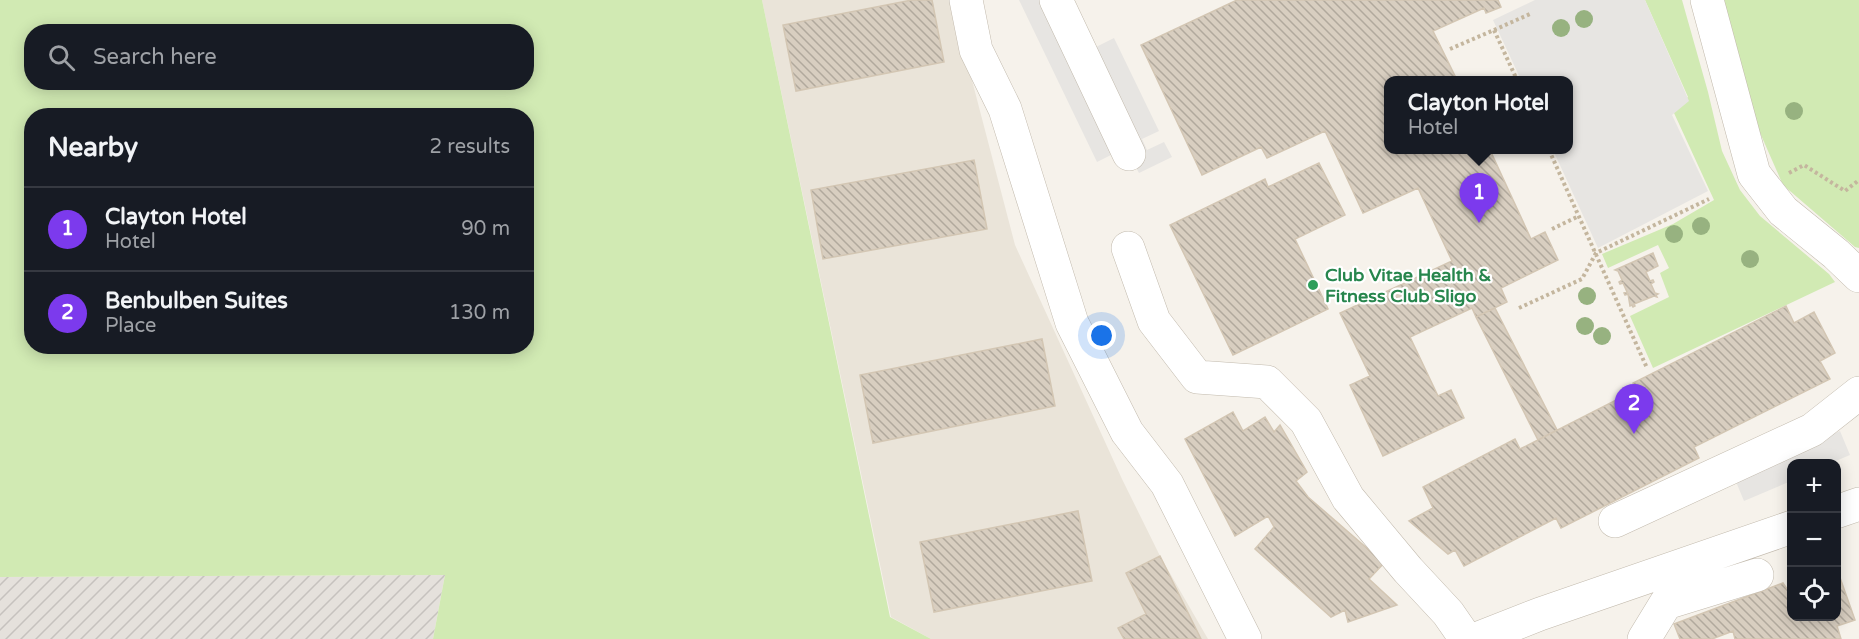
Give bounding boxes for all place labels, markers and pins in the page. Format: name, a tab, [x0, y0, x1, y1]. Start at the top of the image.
pin: 1	[1460, 174, 1498, 223]
place label: Club Vitae Health & Fitness Club Sligo	[1325, 264, 1491, 307]
marker: Club Vitae Health & Fitness Club Sligo	[1306, 278, 1320, 292]
pin: 2	[1614, 384, 1654, 434]

